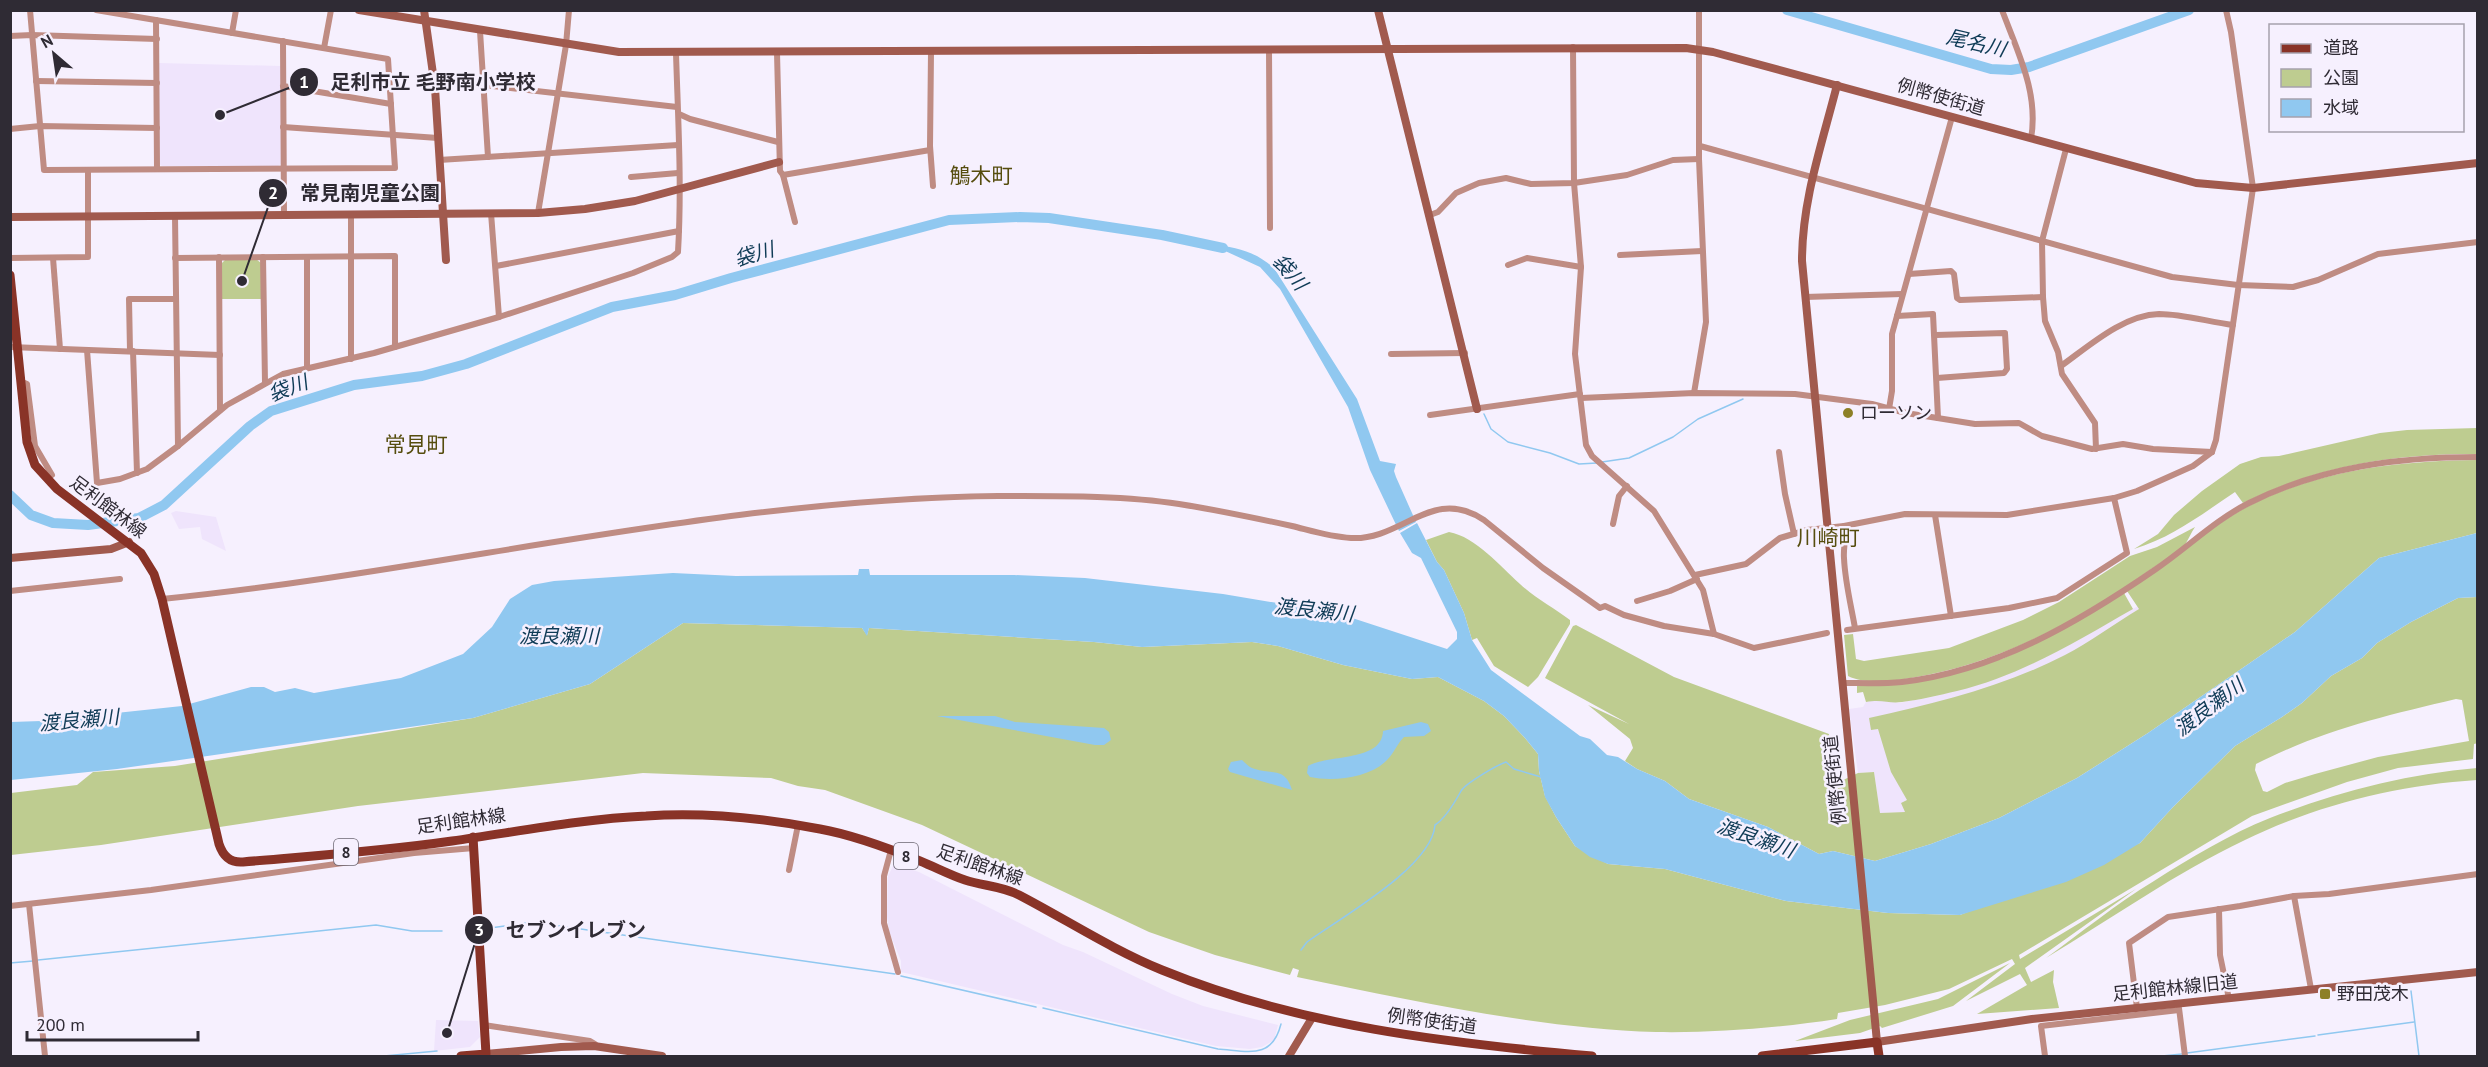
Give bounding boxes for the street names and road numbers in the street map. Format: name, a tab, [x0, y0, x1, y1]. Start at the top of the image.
street label: 例幣使街道	[1895, 73, 1988, 120]
street label: 足利館林線	[65, 470, 151, 543]
street label: 例幣使街道	[1818, 734, 1851, 826]
street label: 足利館林線	[415, 803, 507, 838]
road number: 8	[334, 839, 358, 865]
street label: 足利館林線	[934, 839, 1026, 890]
road number: 8	[894, 843, 918, 869]
street label: 足利館林線旧道	[2111, 969, 2239, 1006]
street label: 例幣使街道	[1386, 1003, 1478, 1038]

